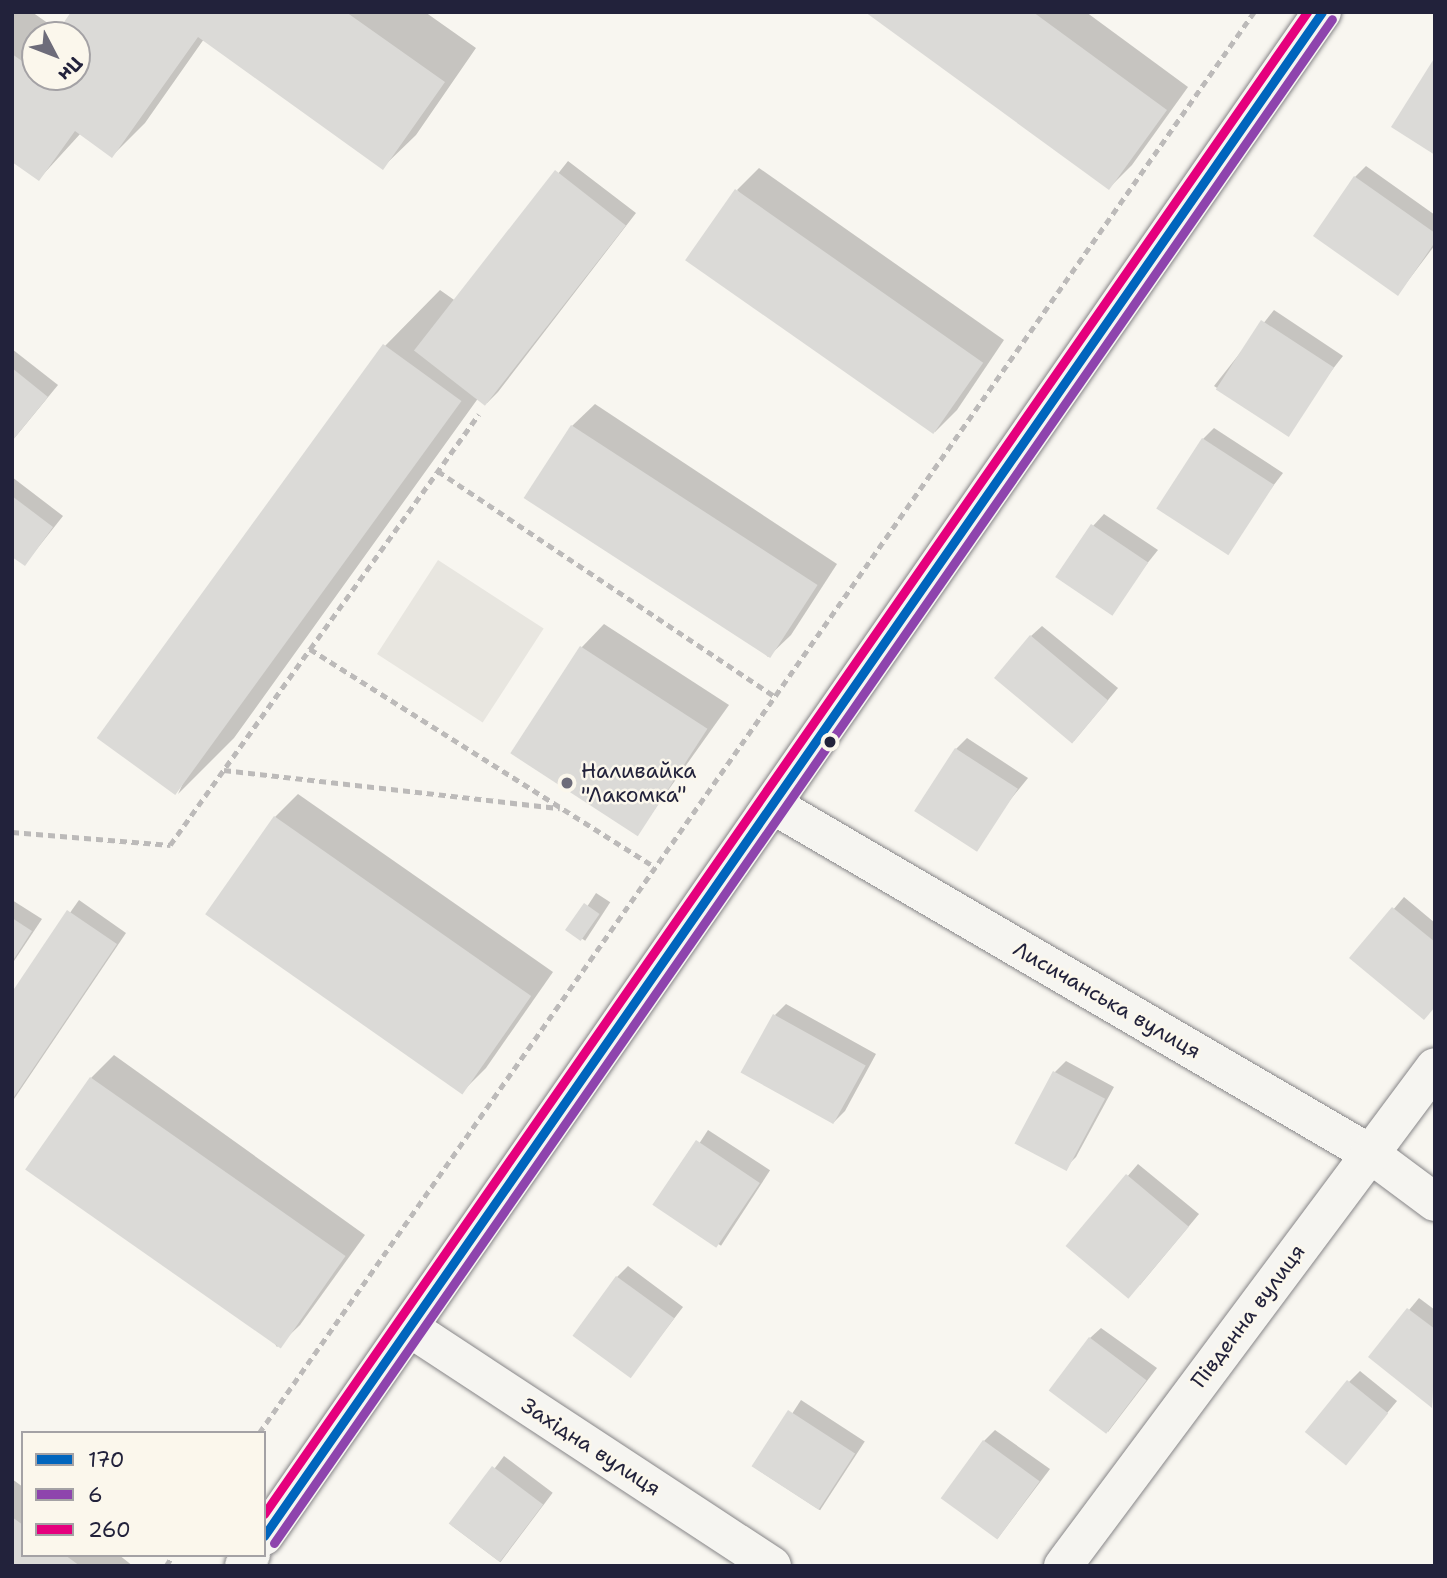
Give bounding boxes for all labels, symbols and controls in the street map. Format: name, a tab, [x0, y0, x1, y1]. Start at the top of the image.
north arrow	[21, 21, 91, 91]
text: Пн	[53, 51, 88, 87]
unlabelled marker	[823, 735, 837, 749]
place label: Наливайка "Лакомка"	[581, 758, 696, 808]
marker: Наливайка "Лакомка"	[559, 775, 575, 791]
street label: Лисичанська вулиця	[1009, 936, 1205, 1064]
street label: Південна вулиця	[1186, 1239, 1310, 1393]
street label: Західна вулиця	[517, 1393, 665, 1501]
legend	[21, 1431, 266, 1557]
text: 170	[88, 1446, 125, 1474]
text: 6	[88, 1481, 103, 1509]
text: 260	[88, 1516, 131, 1544]

